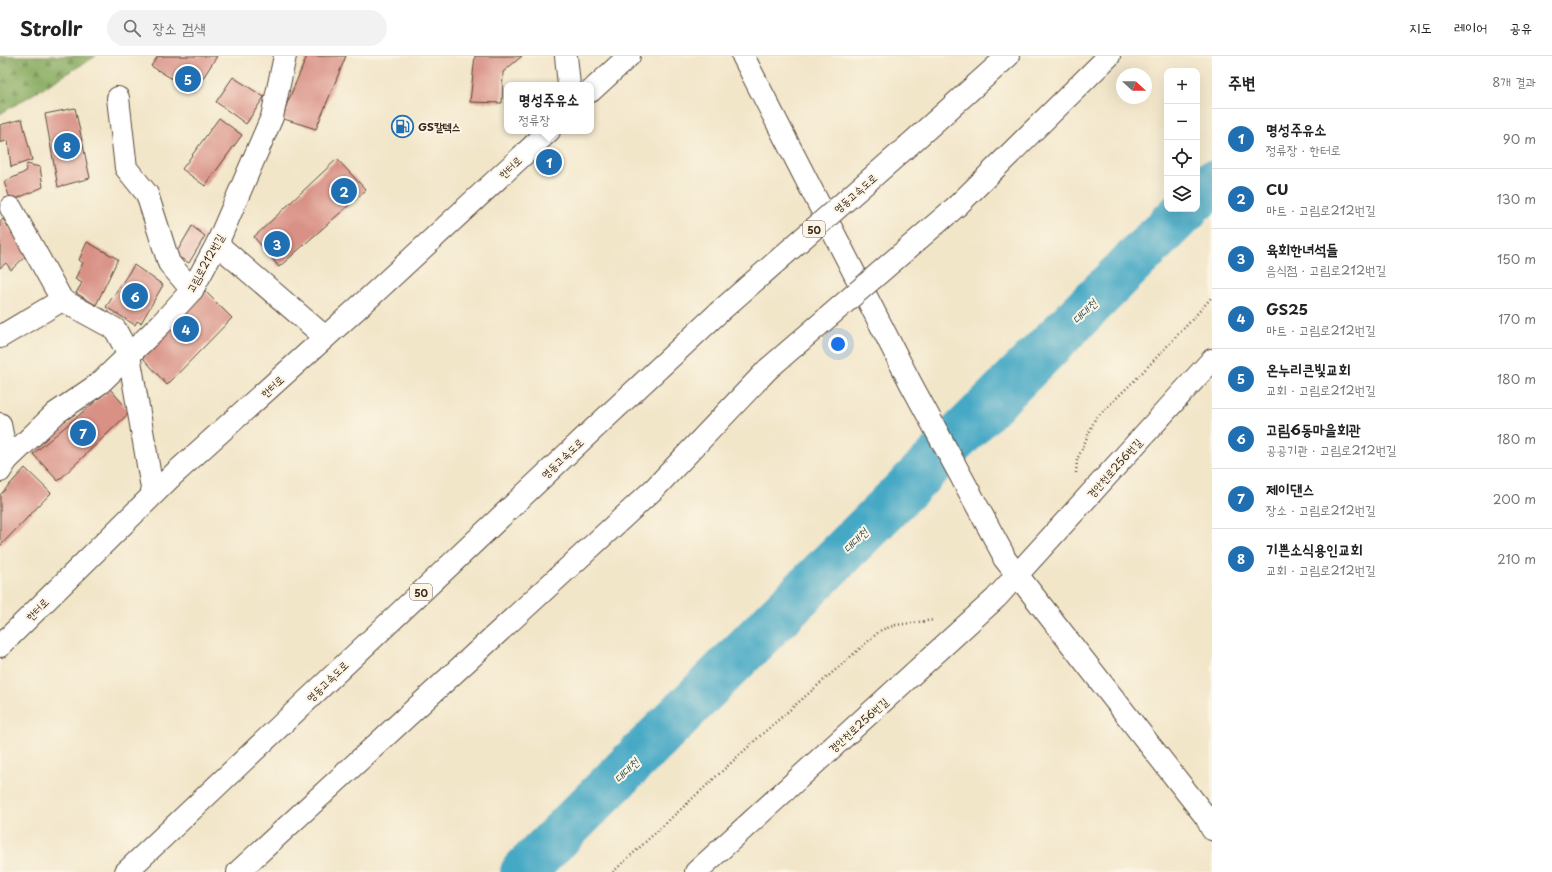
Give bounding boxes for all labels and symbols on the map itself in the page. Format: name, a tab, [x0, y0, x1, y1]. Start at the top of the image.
pin: 5	[175, 64, 201, 94]
north arrow	[1116, 68, 1152, 104]
fuel station icon: GS칼텍스	[390, 113, 416, 139]
place label: GS칼텍스	[418, 118, 461, 135]
pin: 8	[54, 131, 80, 161]
pin: 1	[536, 147, 562, 177]
street label: 한터로	[494, 152, 526, 182]
street label: 영동고속도로	[829, 169, 881, 217]
pin: 2	[331, 176, 357, 206]
road number: 50	[803, 221, 825, 237]
pin: 3	[264, 229, 290, 259]
street label: 고림로212번길	[182, 230, 228, 295]
pin: 6	[122, 281, 148, 311]
water label: 대대천	[1067, 293, 1102, 328]
pin: 4	[173, 314, 199, 344]
your location	[828, 334, 848, 354]
street label: 한터로	[256, 371, 288, 401]
pin: 7	[70, 418, 96, 448]
street label: 영동고속도로	[537, 434, 587, 482]
street label: 경안천로256번길	[1082, 434, 1146, 502]
water label: 대대천	[838, 522, 873, 557]
road number: 50	[410, 584, 432, 600]
street label: 한터로	[22, 593, 53, 624]
street label: 영동고속도로	[302, 656, 352, 706]
street label: 경안천로256번길	[824, 693, 892, 757]
water label: 대대천	[609, 752, 644, 787]

